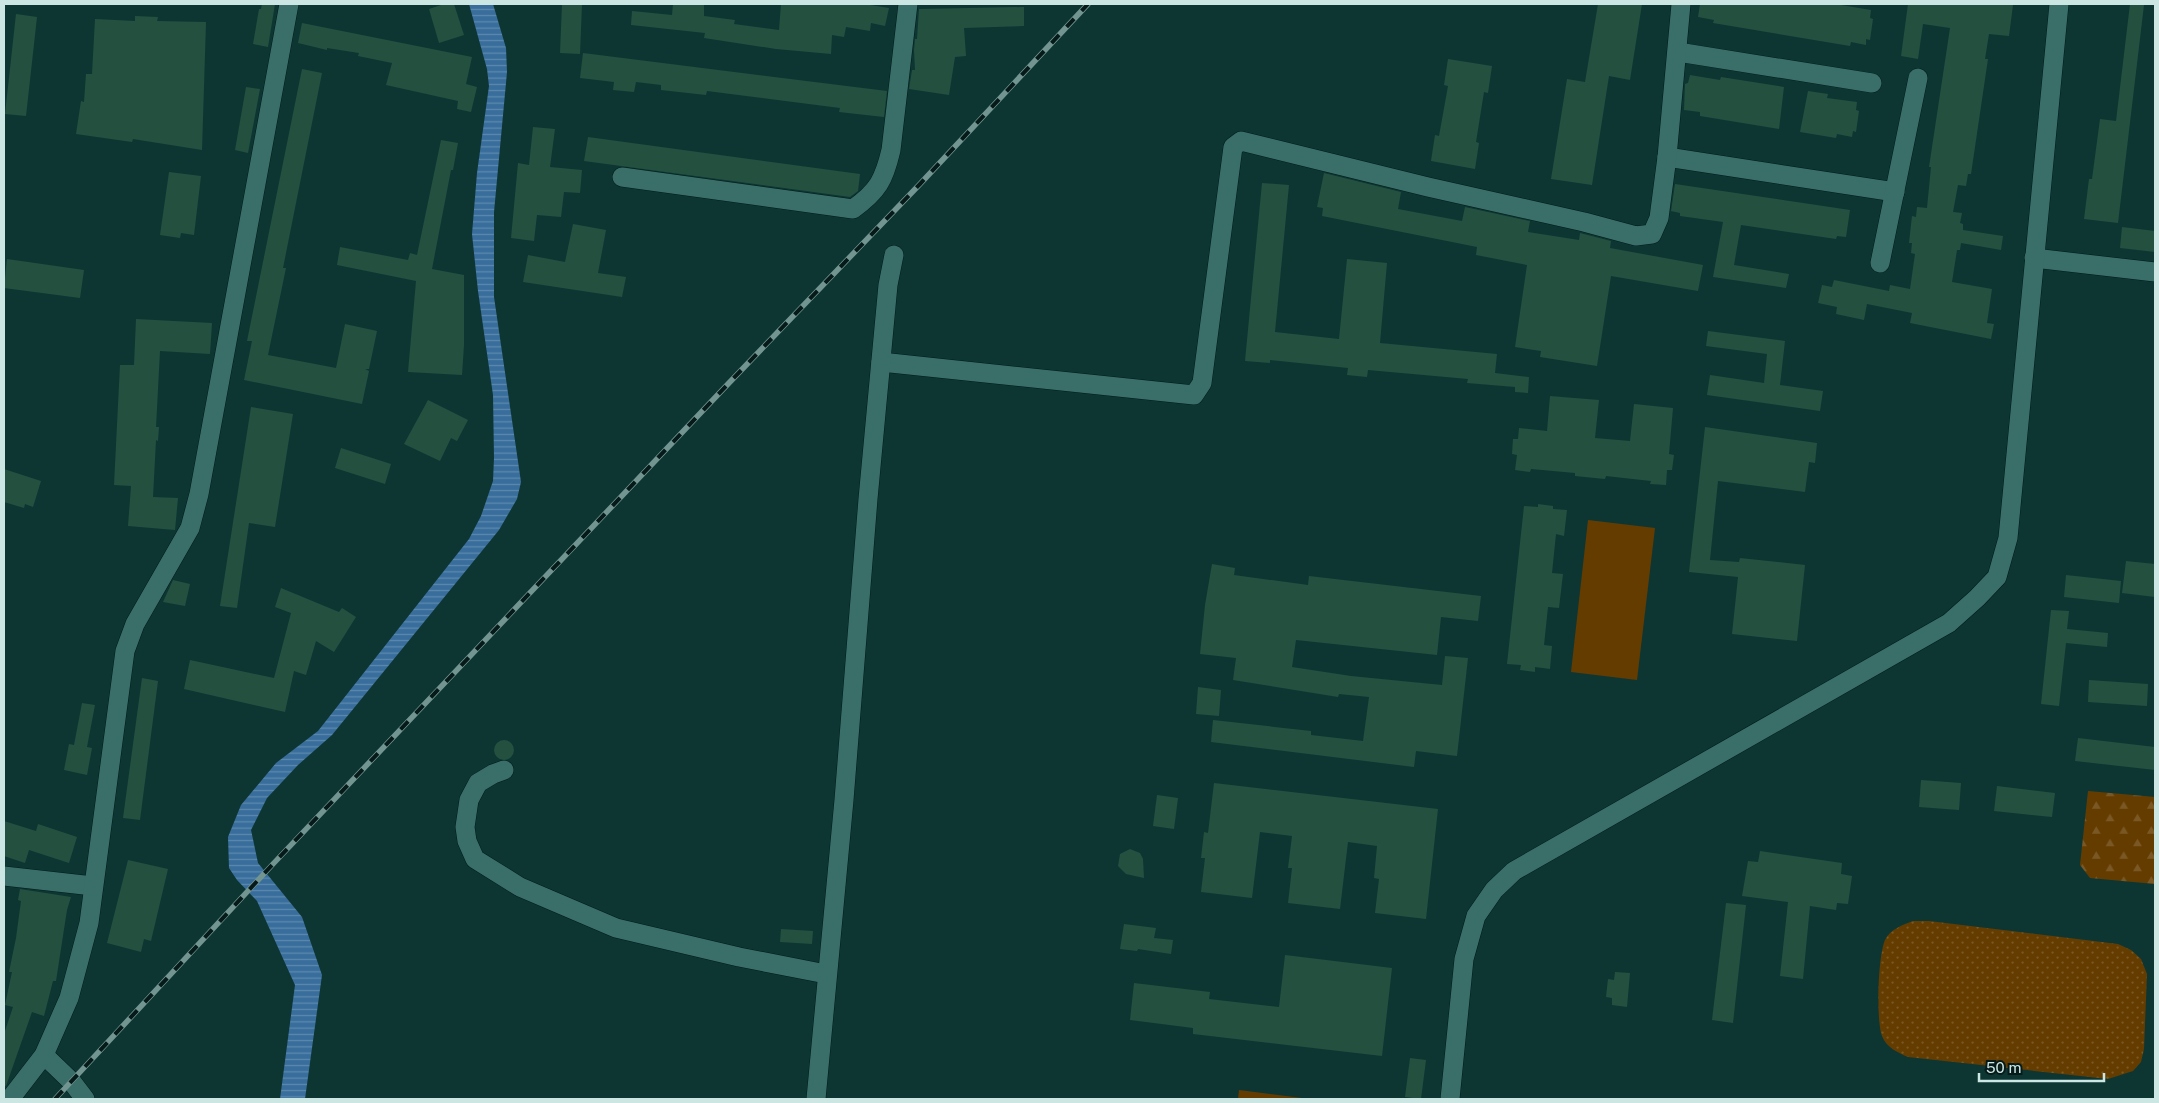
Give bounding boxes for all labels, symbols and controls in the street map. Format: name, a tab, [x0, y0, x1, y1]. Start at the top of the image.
scale bar	[1979, 1050, 2104, 1082]
text: 50 m	[1986, 1059, 2021, 1076]

